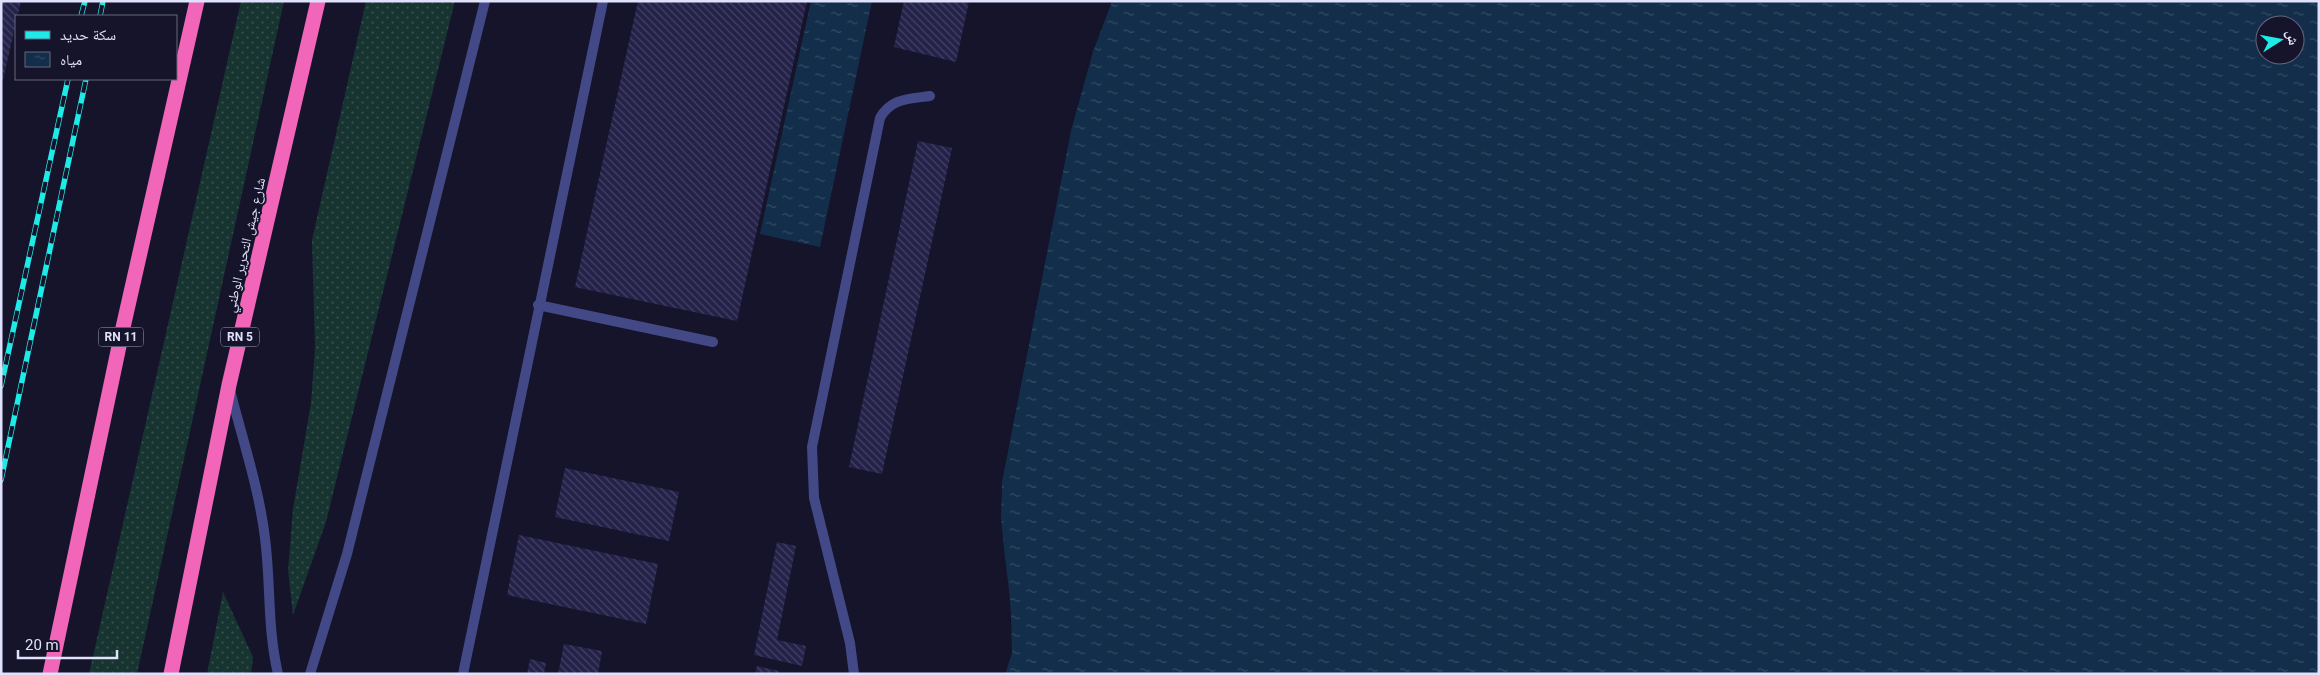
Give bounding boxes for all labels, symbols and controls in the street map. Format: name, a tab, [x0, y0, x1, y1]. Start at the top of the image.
legend	[15, 15, 178, 80]
north arrow	[2255, 15, 2305, 65]
text: سكة حديد	[60, 26, 116, 44]
text: ش	[2283, 29, 2302, 47]
text: مياه	[60, 51, 82, 69]
street label: شارع جيش التحرير الوطني	[222, 176, 272, 315]
road number: RN 11	[98, 328, 144, 347]
road number: RN 5	[221, 328, 259, 347]
scale bar	[18, 628, 116, 660]
text: 20 m	[25, 636, 59, 654]

